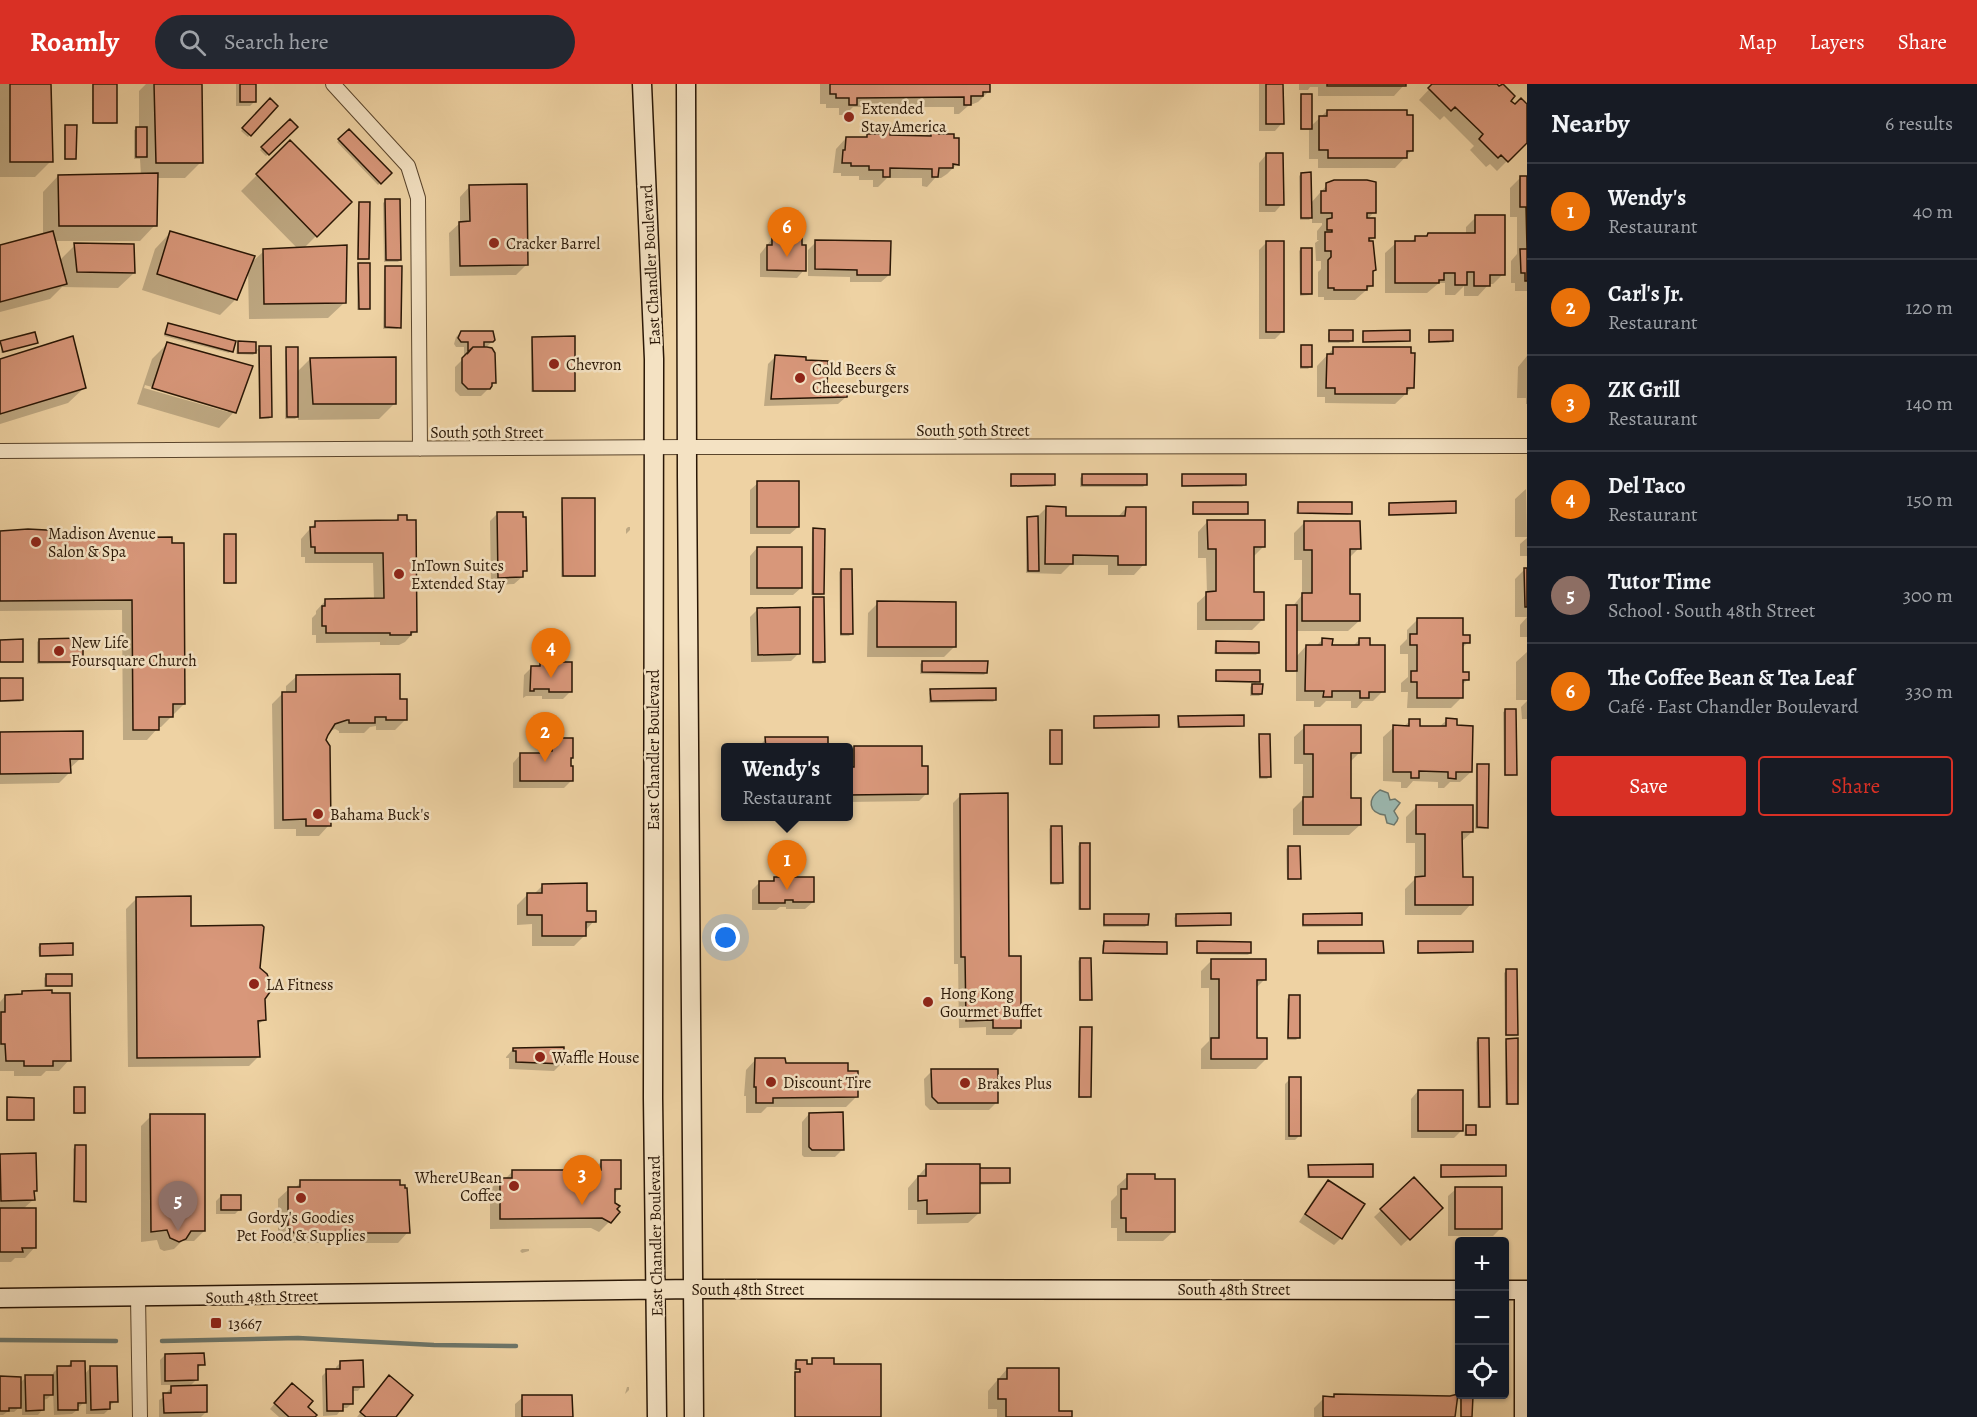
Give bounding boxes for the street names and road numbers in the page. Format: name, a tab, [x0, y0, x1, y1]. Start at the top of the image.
street label: East Chandler Boulevard	[636, 183, 666, 346]
street label: South 50th Street	[916, 420, 1030, 442]
street label: South 50th Street	[430, 422, 544, 444]
street label: East Chandler Boulevard	[643, 669, 665, 831]
street label: East Chandler Boulevard	[644, 1155, 668, 1317]
street label: South 48th Street	[691, 1279, 805, 1301]
street label: South 48th Street	[1177, 1279, 1291, 1301]
street label: South 48th Street	[205, 1285, 319, 1309]

